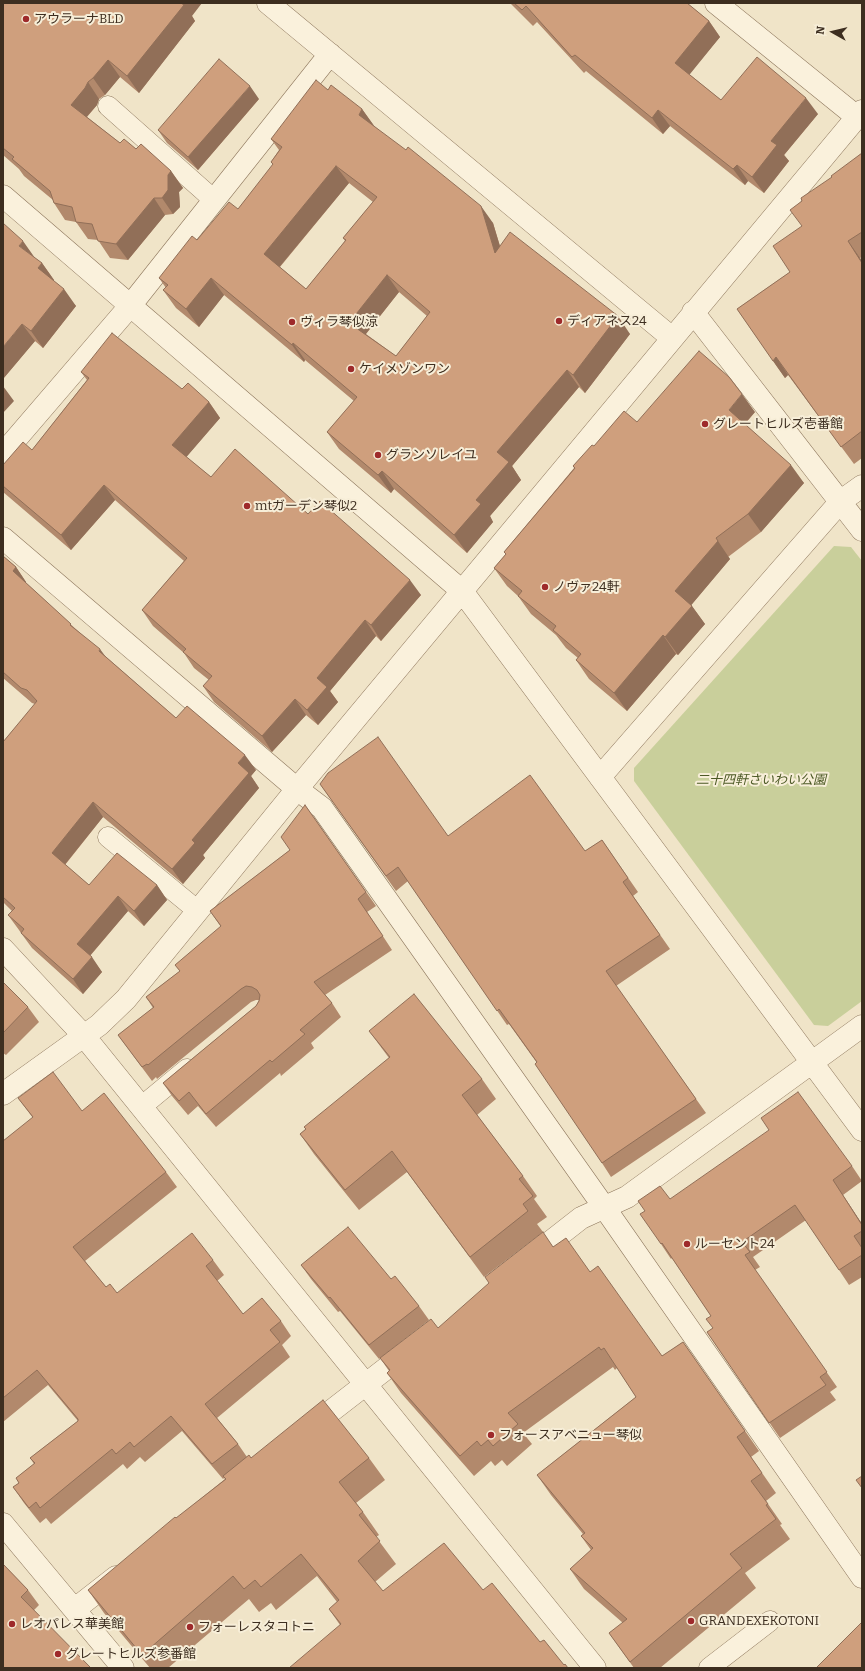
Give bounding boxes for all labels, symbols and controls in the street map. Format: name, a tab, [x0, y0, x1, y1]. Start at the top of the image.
place label: アウラーナBLD	[34, 11, 124, 27]
north arrow	[813, 12, 853, 52]
marker: アウラーナBLD	[21, 14, 31, 24]
text: N	[814, 25, 828, 35]
place label: ディアネス24	[567, 313, 647, 329]
place label: ヴィラ琴似涼	[300, 314, 378, 330]
marker: ディアネス24	[554, 316, 564, 326]
marker: ヴィラ琴似涼	[287, 317, 297, 327]
place label: ケイメゾンワン	[359, 361, 450, 377]
marker: ケイメゾンワン	[346, 364, 356, 374]
place label: グレートヒルズ壱番館	[713, 416, 843, 432]
marker: グレートヒルズ壱番館	[700, 419, 710, 429]
place label: グランソレイユ	[386, 447, 477, 463]
marker: グランソレイユ	[373, 450, 383, 460]
place label: mtガーデン琴似2	[255, 498, 357, 514]
marker: mtガーデン琴似2	[242, 501, 252, 511]
place label: ノヴァ24軒	[553, 579, 620, 595]
marker: ノヴァ24軒	[540, 582, 550, 592]
park label: 二十四軒さいわい公園	[696, 772, 826, 788]
place label: ルーセント24	[695, 1236, 775, 1252]
marker: ルーセント24	[682, 1239, 692, 1249]
place label: フォースアベニュー琴似	[499, 1427, 642, 1443]
marker: フォースアベニュー琴似	[486, 1430, 496, 1440]
place label: GRANDEXEKOTONI	[699, 1613, 819, 1629]
place label: レオパレス華美館	[20, 1616, 124, 1632]
marker: GRANDEXEKOTONI	[686, 1616, 696, 1626]
marker: レオパレス華美館	[7, 1619, 17, 1629]
place label: フォーレスタコトニ	[198, 1619, 315, 1635]
marker: フォーレスタコトニ	[185, 1622, 195, 1632]
place label: グレートヒルズ参番館	[66, 1646, 196, 1662]
marker: グレートヒルズ参番館	[53, 1649, 63, 1659]

